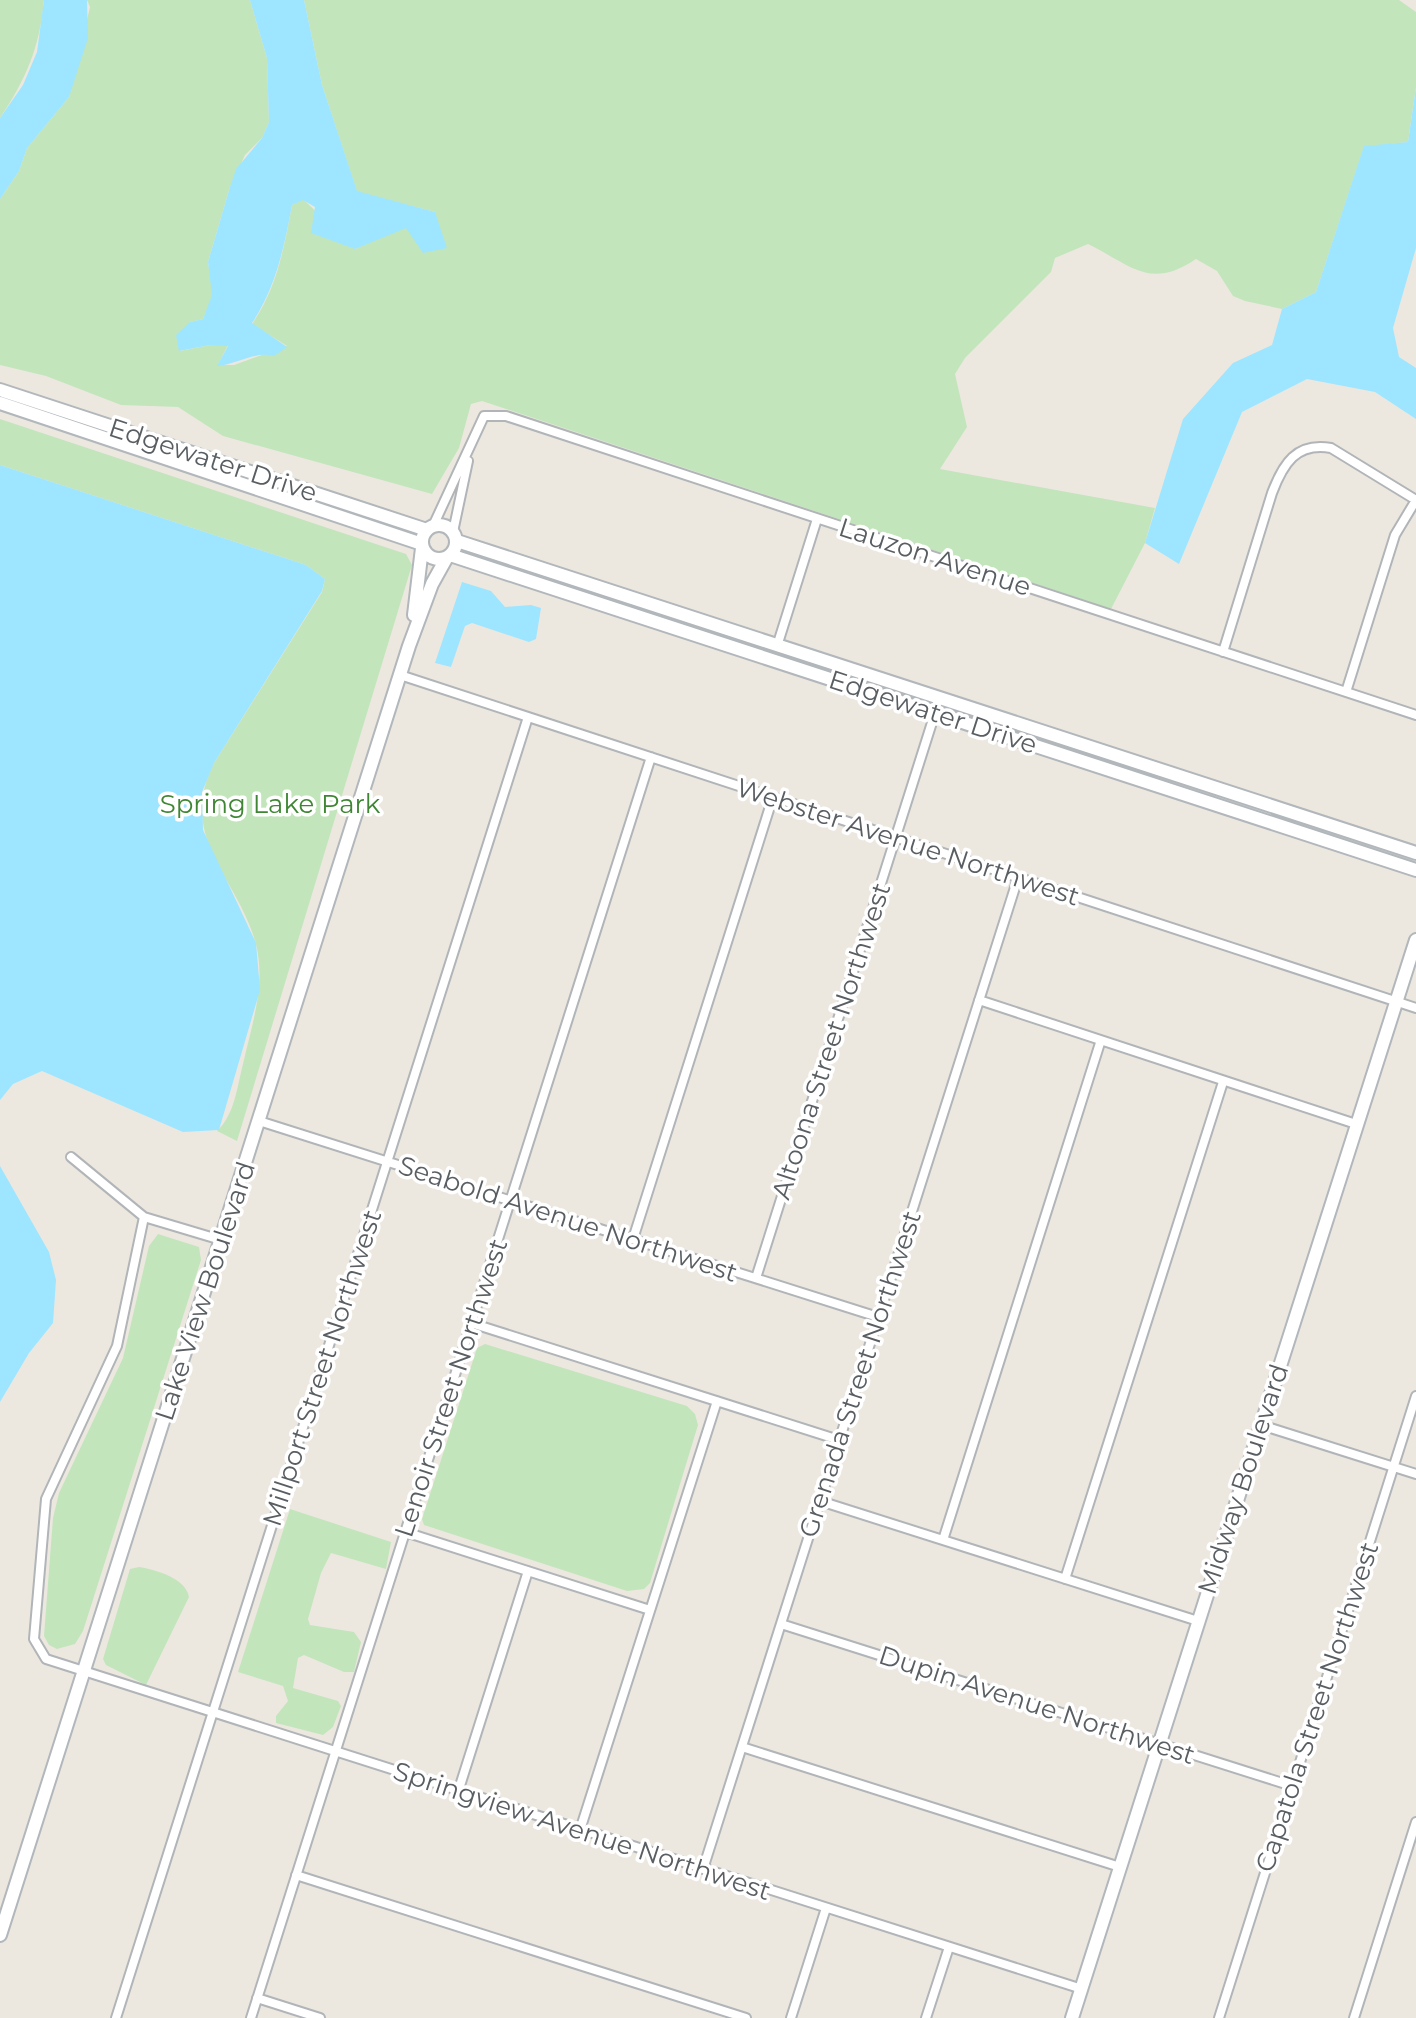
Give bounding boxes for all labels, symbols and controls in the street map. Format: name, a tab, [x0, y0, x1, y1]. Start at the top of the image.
street label: Edgewater Drive	[105, 411, 321, 509]
street label: Lauzon Avenue	[835, 511, 1035, 603]
street label: Edgewater Drive	[825, 663, 1041, 761]
street label: Webster Avenue Northwest	[732, 771, 1084, 913]
park label: Spring Lake Park	[160, 788, 381, 820]
street label: Altoona Street Northwest	[765, 879, 897, 1203]
street label: Seabold Avenue Northwest	[394, 1149, 742, 1289]
street label: Lake View Boulevard	[148, 1157, 262, 1425]
street label: Millport Street Northwest	[256, 1206, 388, 1530]
street label: Grenada Street Northwest	[792, 1207, 928, 1541]
street label: Lenoir Street Northwest	[388, 1235, 514, 1541]
street label: Midway Boulevard	[1191, 1360, 1295, 1598]
street label: Capatola Street Northwest	[1248, 1538, 1386, 1876]
street label: Dupin Avenue Northwest	[875, 1639, 1199, 1771]
street label: Springview Avenue Northwest	[389, 1755, 775, 1907]

